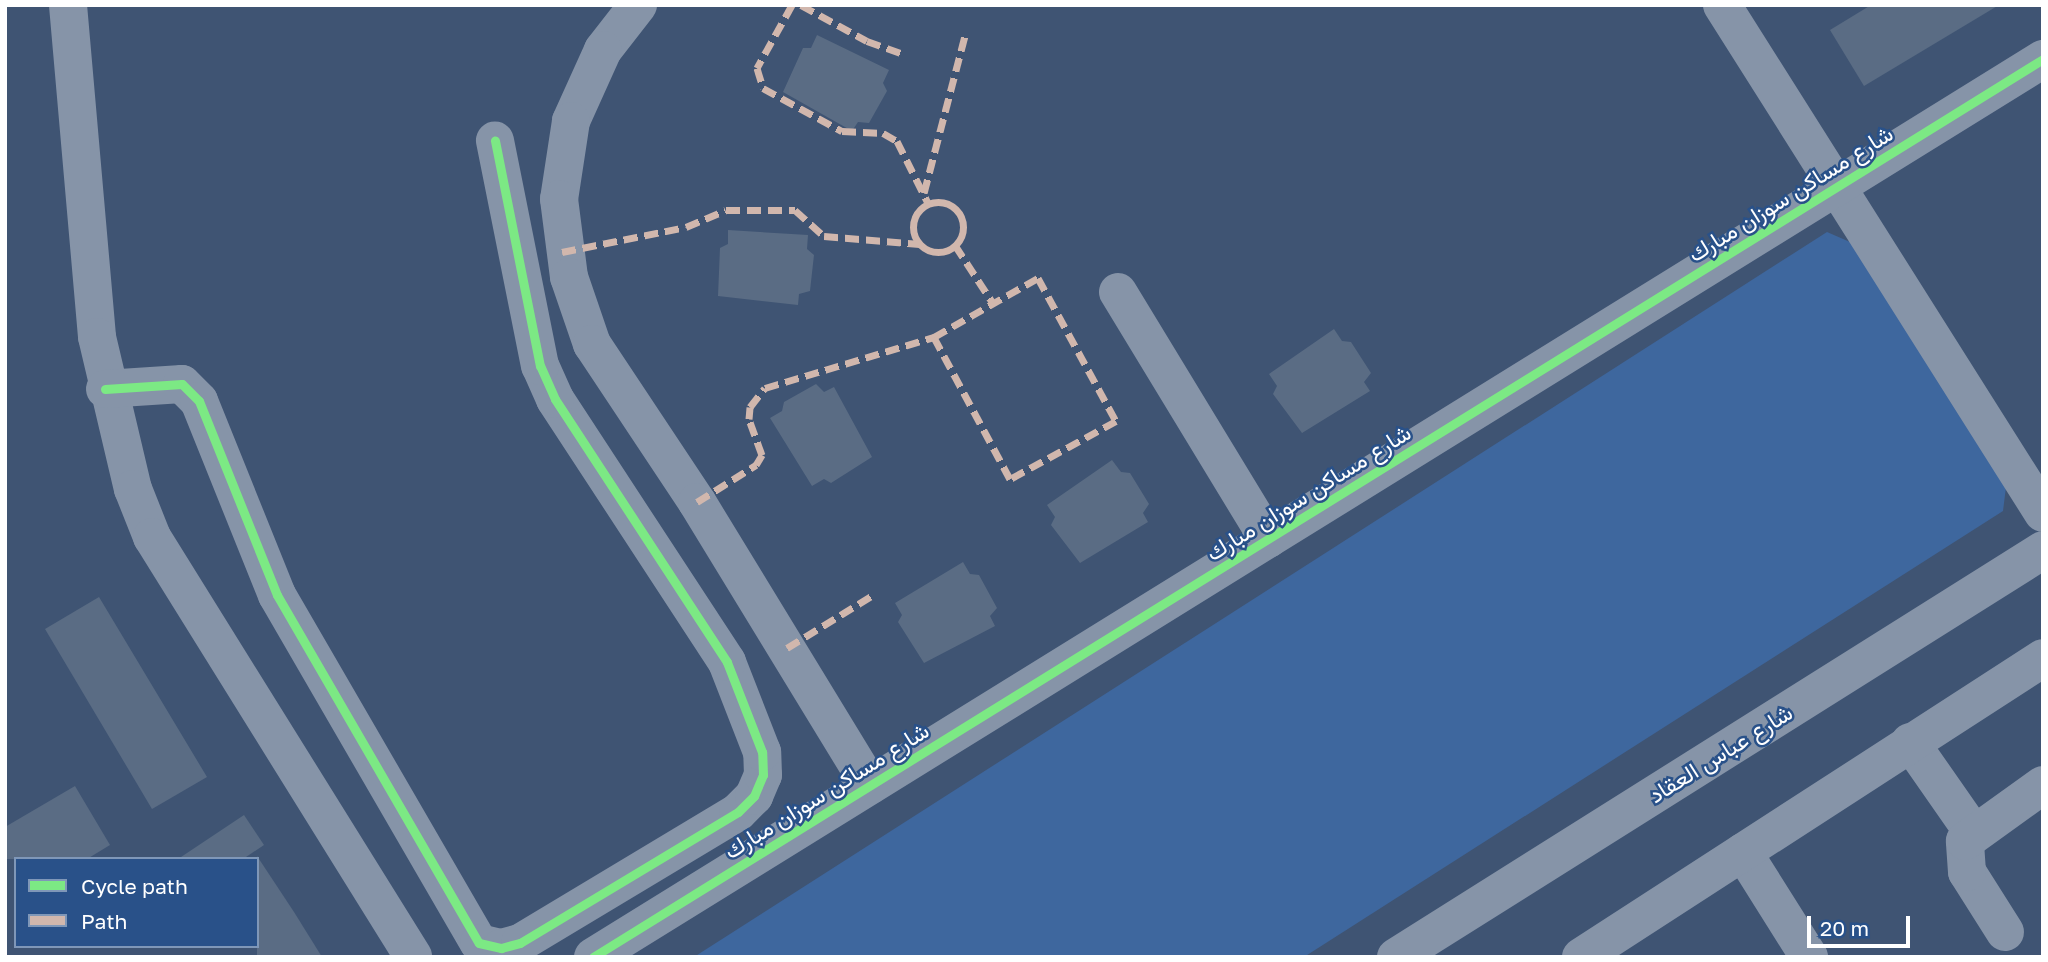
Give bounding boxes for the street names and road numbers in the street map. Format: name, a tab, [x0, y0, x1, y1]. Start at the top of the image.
street label: شارع مساكن سوزان مبارك	[1682, 119, 1898, 267]
street label: شارع مساكن سوزان مبارك	[1200, 418, 1416, 566]
street label: شارع عباس العقاد	[1643, 698, 1797, 808]
street label: شارع مساكن سوزان مبارك	[718, 716, 934, 864]

